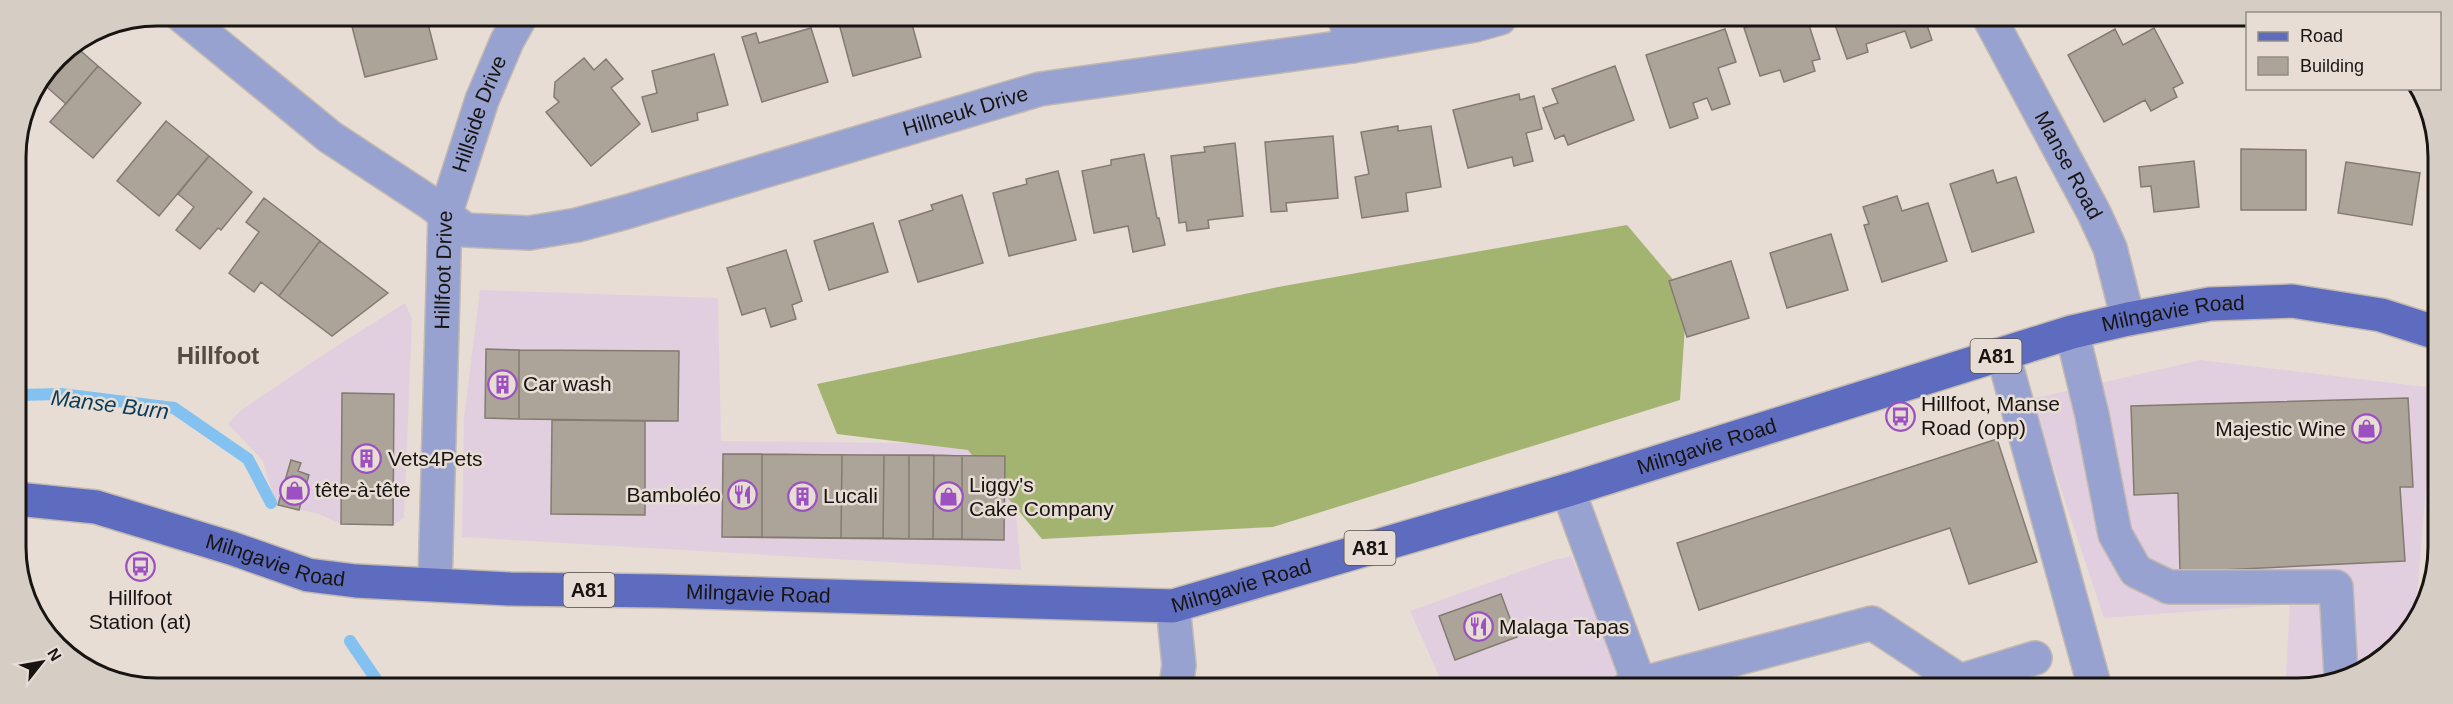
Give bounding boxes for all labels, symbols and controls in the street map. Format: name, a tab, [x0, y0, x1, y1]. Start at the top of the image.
legend	[2246, 12, 2441, 90]
text: Road	[2300, 26, 2343, 46]
street label: Hillside Drive	[448, 52, 511, 175]
text: Building	[2300, 56, 2364, 76]
street label: Hillneuk Drive	[900, 81, 1031, 140]
street label: Manse Road	[2031, 107, 2107, 223]
street label: Hillfoot Drive	[430, 210, 456, 330]
street label: Milngavie Road	[2099, 291, 2245, 336]
road number: A81	[1970, 339, 2022, 373]
district label: Hillfoot	[177, 342, 259, 369]
building icon: Car wash	[486, 368, 518, 400]
place label: Car wash	[523, 372, 612, 395]
water label: Manse Burn	[50, 385, 170, 424]
place label: Hillfoot, Manse Road (opp)	[1921, 392, 2060, 439]
bus stop icon: Hillfoot, Manse Road (opp)	[1884, 400, 1916, 432]
street label: Milngavie Road	[1634, 413, 1779, 479]
shop icon: Majestic Wine	[2351, 413, 2383, 445]
place label: Majestic Wine	[2215, 417, 2346, 440]
building icon: Vets4Pets	[351, 443, 383, 475]
place label: Vets4Pets	[388, 447, 483, 470]
place label: Liggy's Cake Company	[969, 473, 1114, 520]
shop icon: tête-à-tête	[278, 474, 310, 506]
place label: tête-à-tête	[315, 478, 411, 501]
restaurant icon: Bamboléo	[726, 479, 758, 511]
building icon: Lucali	[786, 480, 818, 512]
shop icon: Liggy's Cake Company	[932, 481, 964, 513]
place label: Bamboléo	[626, 483, 721, 506]
place label: Lucali	[823, 484, 878, 507]
street label: Milngavie Road	[203, 529, 347, 591]
road number: A81	[1344, 531, 1396, 565]
bus stop icon: Hillfoot Station (at)	[124, 551, 156, 583]
street label: Milngavie Road	[1168, 554, 1314, 617]
road number: A81	[564, 573, 614, 607]
street label: Milngavie Road	[686, 580, 831, 607]
place label: Hillfoot Station (at)	[89, 586, 191, 633]
restaurant icon: Malaga Tapas	[1462, 611, 1494, 643]
place label: Malaga Tapas	[1499, 615, 1629, 638]
north arrow	[12, 632, 72, 692]
text: N	[44, 645, 65, 664]

